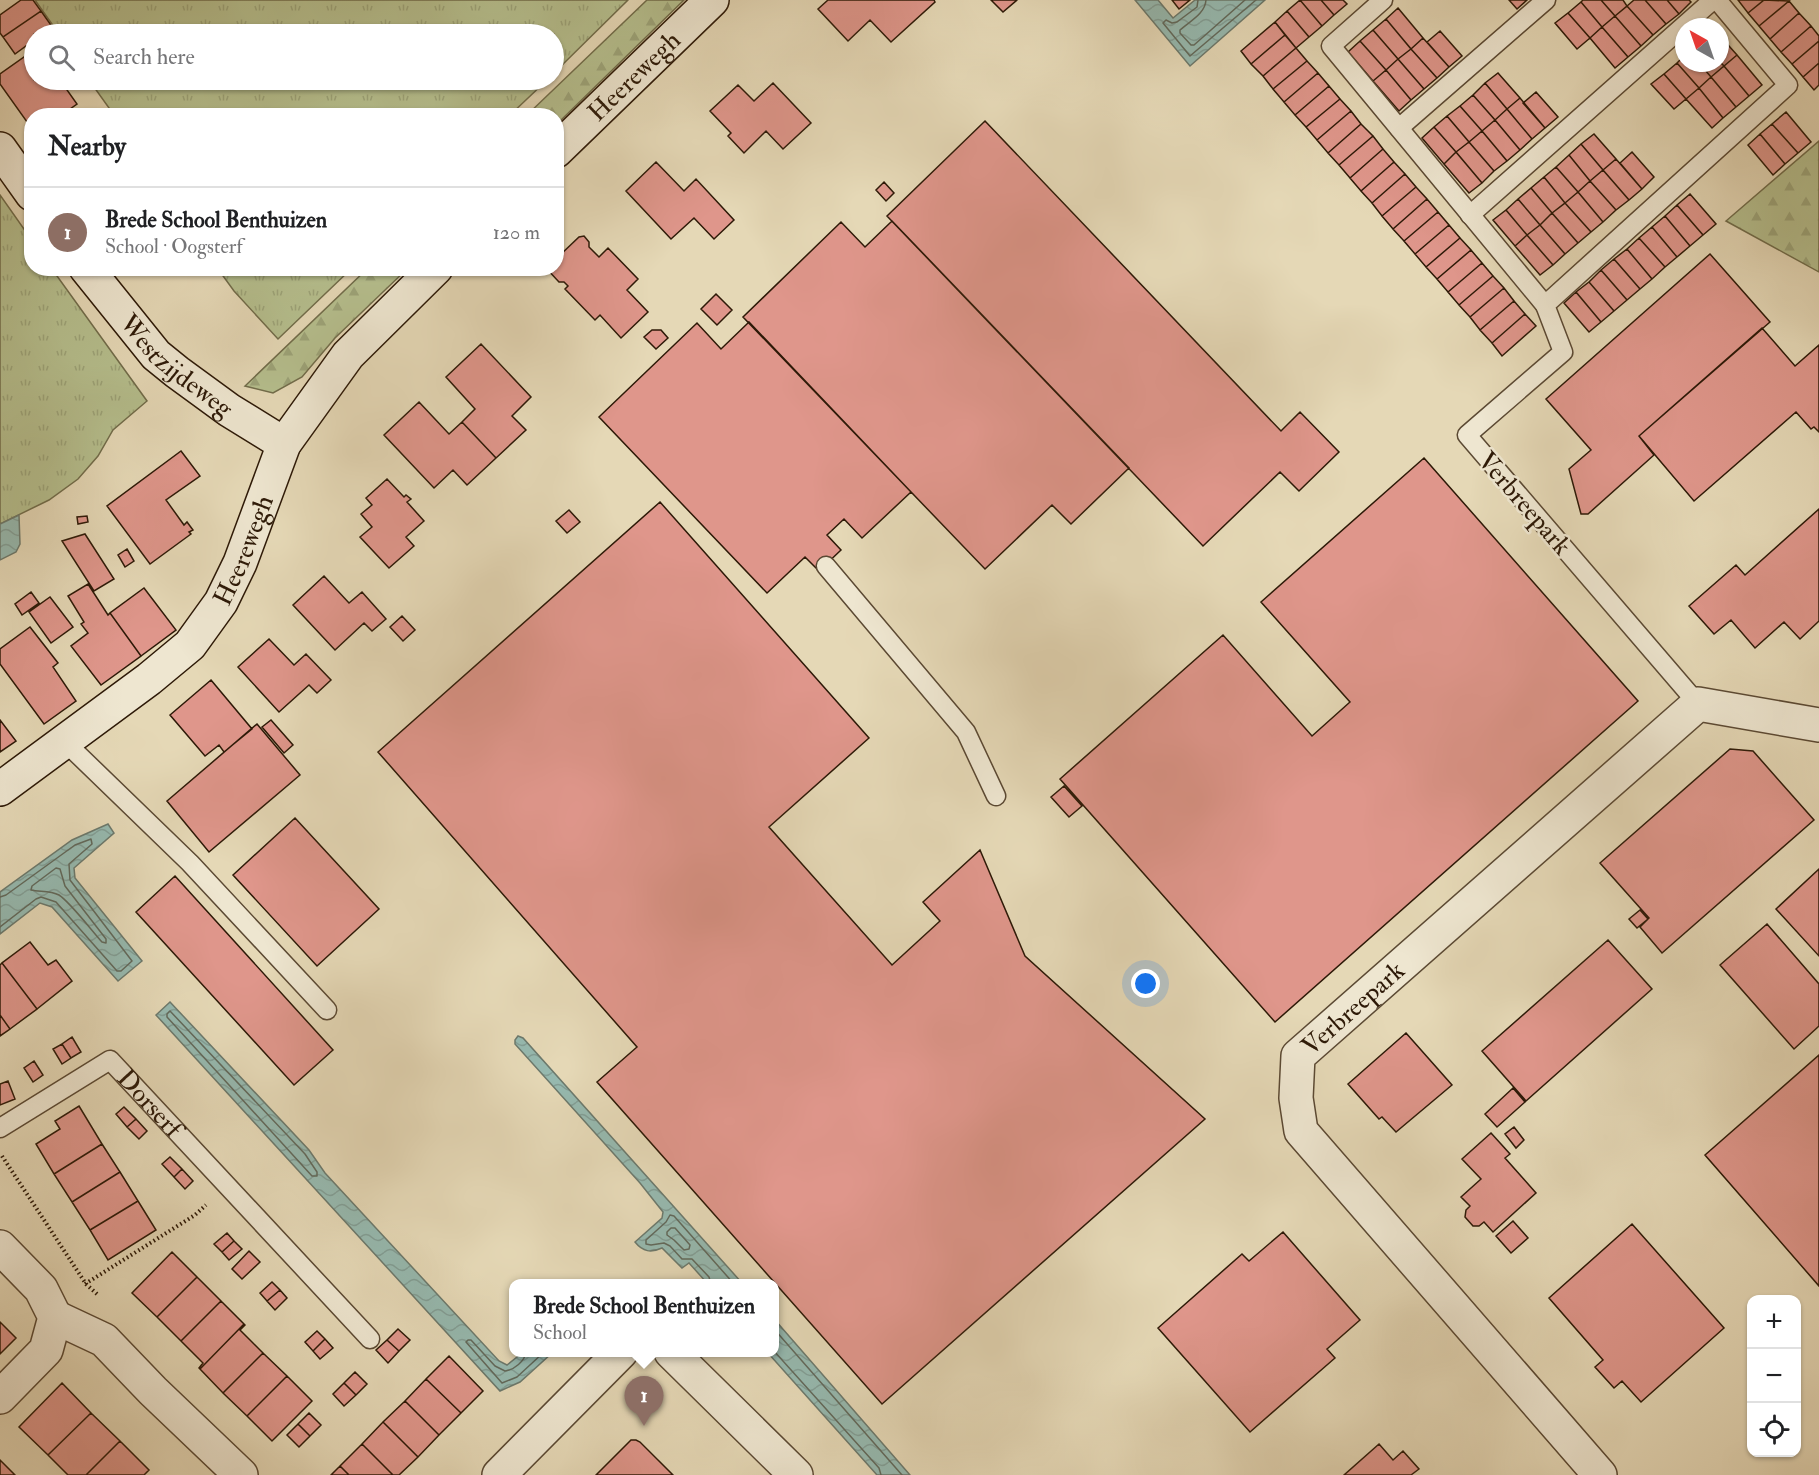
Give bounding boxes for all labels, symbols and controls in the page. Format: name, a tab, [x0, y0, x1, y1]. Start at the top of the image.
north arrow	[1675, 18, 1729, 72]
search box	[24, 24, 564, 90]
street label: Heerewegh	[581, 24, 688, 129]
icon: search	[45, 41, 78, 74]
text: Search here	[93, 43, 195, 71]
text: Nearby	[48, 131, 126, 163]
text: Brede School Benthuizen	[105, 206, 327, 234]
text: 1	[64, 220, 71, 245]
text: 120 m	[493, 220, 540, 245]
text: School · Oogsterf	[105, 234, 243, 259]
street label: Westzijdeweg	[112, 307, 240, 425]
street label: Verbreepark	[1470, 445, 1578, 563]
street label: Heerewegh	[207, 491, 281, 611]
street label: Verbreepark	[1295, 954, 1412, 1063]
your location	[1131, 969, 1160, 998]
street label: Dorserf	[110, 1063, 191, 1147]
popup	[509, 1279, 779, 1357]
text: Brede School Benthuizen	[533, 1292, 755, 1320]
map controls	[1747, 1295, 1801, 1457]
button: +	[1747, 1295, 1801, 1349]
text: School	[533, 1320, 587, 1345]
button: −	[1747, 1349, 1801, 1403]
pin: 1	[624, 1376, 664, 1426]
button: locate	[1747, 1403, 1801, 1457]

